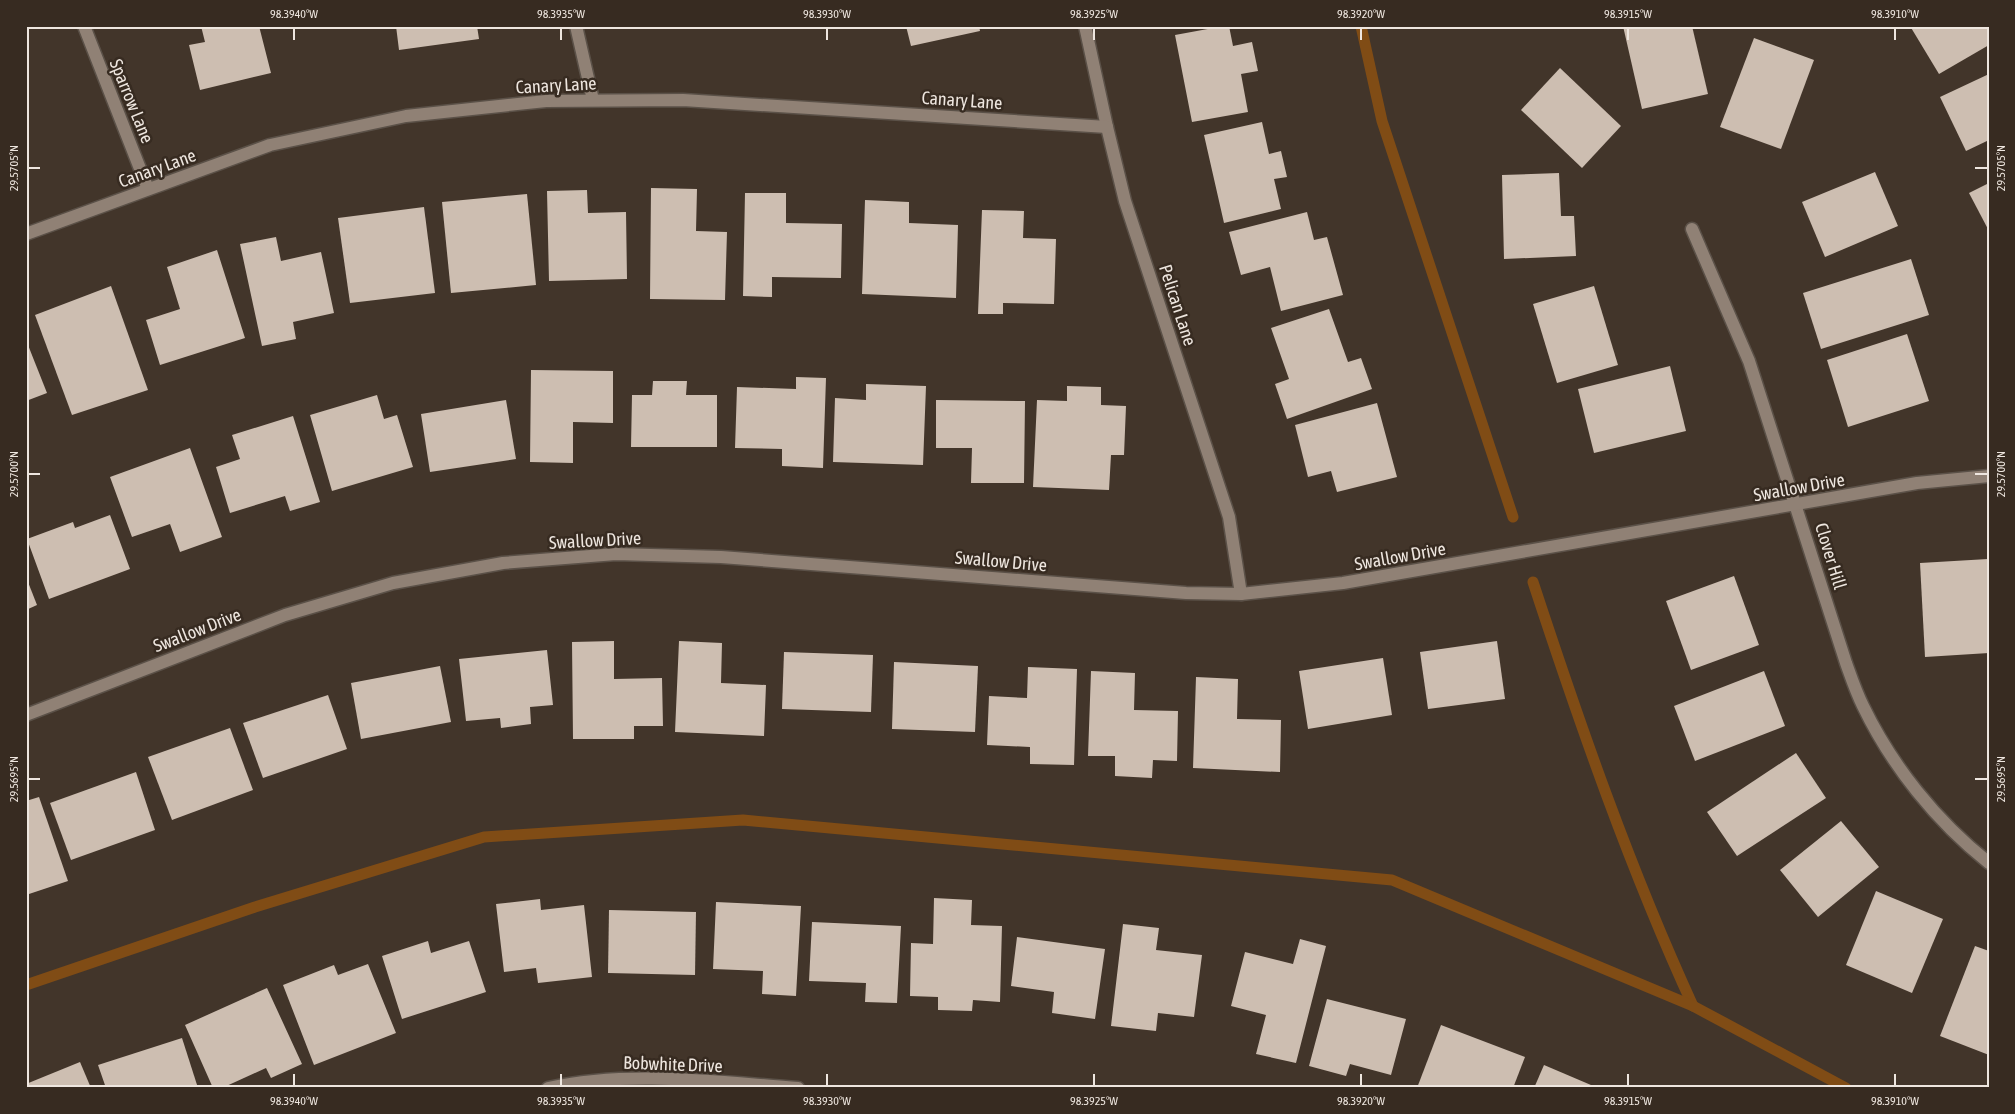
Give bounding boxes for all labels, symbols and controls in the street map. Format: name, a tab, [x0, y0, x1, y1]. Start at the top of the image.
text: 98.3940°W	[270, 7, 318, 21]
text: 98.3935°W	[537, 7, 585, 21]
text: 98.3930°W	[803, 7, 851, 21]
text: 98.3925°W	[1070, 7, 1118, 21]
text: 98.3920°W	[1337, 7, 1385, 21]
text: 98.3915°W	[1604, 7, 1652, 21]
text: 98.3910°W	[1871, 7, 1919, 21]
street label: Sparrow Lane	[106, 56, 158, 146]
street label: Canary Lane	[515, 72, 597, 98]
street label: Canary Lane	[921, 87, 1003, 113]
street label: Canary Lane	[115, 144, 199, 192]
text: 29.5705°N	[7, 145, 21, 191]
text: 29.5705°N	[1994, 145, 2008, 191]
street label: Pelican Lane	[1155, 262, 1201, 348]
text: 29.5700°N	[7, 451, 21, 497]
text: 29.5700°N	[1994, 451, 2008, 497]
street label: Swallow Drive	[1752, 469, 1846, 505]
street label: Clover Hill	[1811, 520, 1851, 592]
street label: Swallow Drive	[548, 527, 642, 553]
street label: Swallow Drive	[1353, 538, 1447, 574]
street label: Swallow Drive	[954, 547, 1048, 575]
street label: Swallow Drive	[150, 604, 244, 656]
text: 29.5695°N	[7, 756, 21, 802]
text: 29.5695°N	[1994, 756, 2008, 802]
street label: Bobwhite Drive	[623, 1052, 723, 1076]
text: 98.3940°W	[270, 1094, 318, 1108]
text: 98.3935°W	[537, 1094, 585, 1108]
text: 98.3930°W	[803, 1094, 851, 1108]
text: 98.3925°W	[1070, 1094, 1118, 1108]
text: 98.3920°W	[1337, 1094, 1385, 1108]
text: 98.3915°W	[1604, 1094, 1652, 1108]
text: 98.3910°W	[1871, 1094, 1919, 1108]

